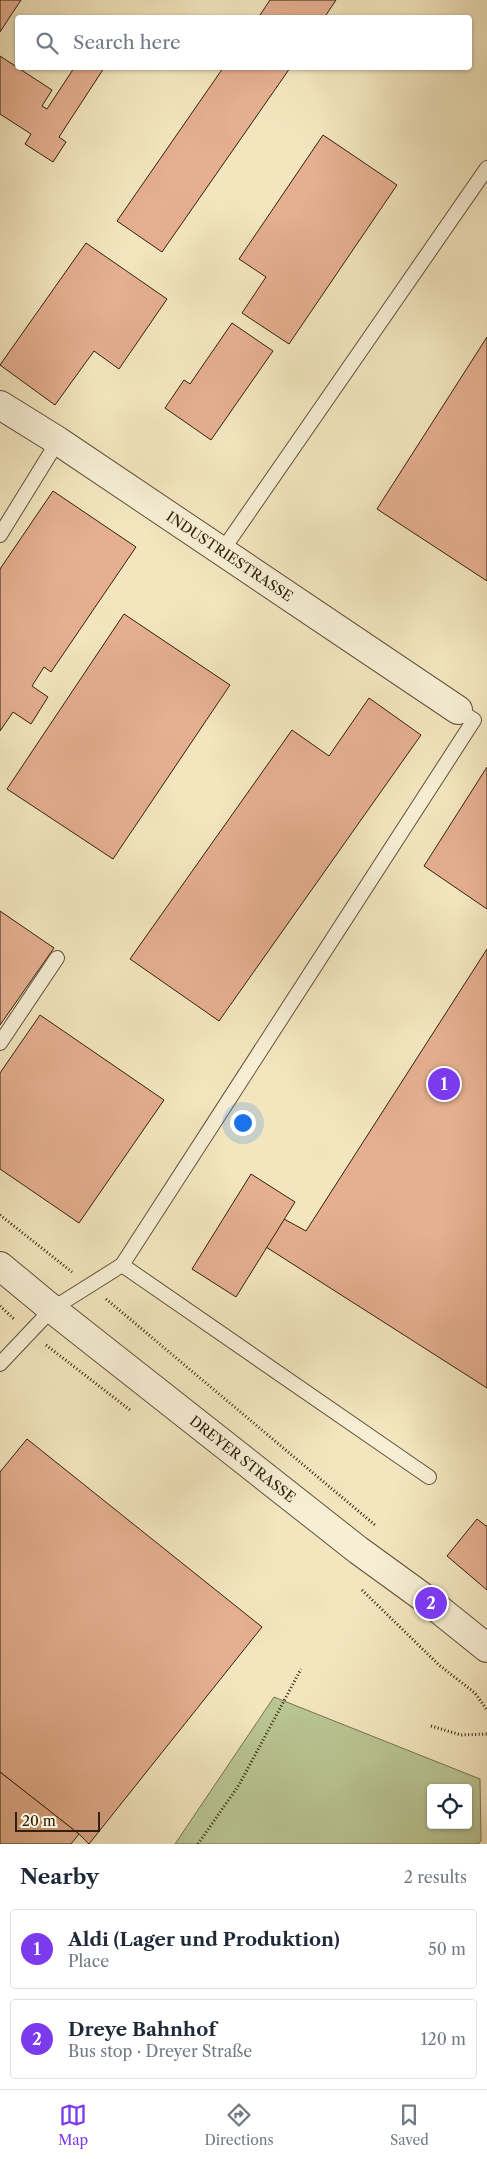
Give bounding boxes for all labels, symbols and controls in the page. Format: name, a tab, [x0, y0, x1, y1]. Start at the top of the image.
search box	[15, 15, 472, 70]
icon: search	[33, 29, 61, 57]
text: Search here	[73, 31, 181, 54]
street label: INDUSTRIESTRASSE	[163, 507, 296, 605]
pin: 1	[428, 1065, 460, 1103]
your location	[230, 1110, 256, 1136]
street label: DREYER STRASSE	[186, 1412, 299, 1506]
pin: 2	[415, 1584, 447, 1622]
map controls	[427, 1784, 472, 1829]
button: locate	[427, 1784, 472, 1829]
scale bar	[15, 1809, 100, 1832]
text: 20 m	[22, 1812, 56, 1830]
text: Nearby	[20, 1864, 99, 1889]
text: 2 results	[404, 1867, 467, 1887]
text: Aldi (Lager und Produktion)	[68, 1928, 340, 1951]
text: 1	[33, 1939, 41, 1959]
text: 50 m	[428, 1939, 466, 1959]
text: Place	[68, 1951, 109, 1971]
text: Dreye Bahnhof	[68, 2018, 216, 2041]
text: 2	[32, 2029, 42, 2049]
text: 120 m	[421, 2029, 466, 2049]
text: Bus stop · Dreyer Straße	[68, 2041, 252, 2061]
tab: Map	[58, 2101, 88, 2149]
tab: Directions	[204, 2101, 274, 2149]
tab: Saved	[390, 2101, 429, 2149]

